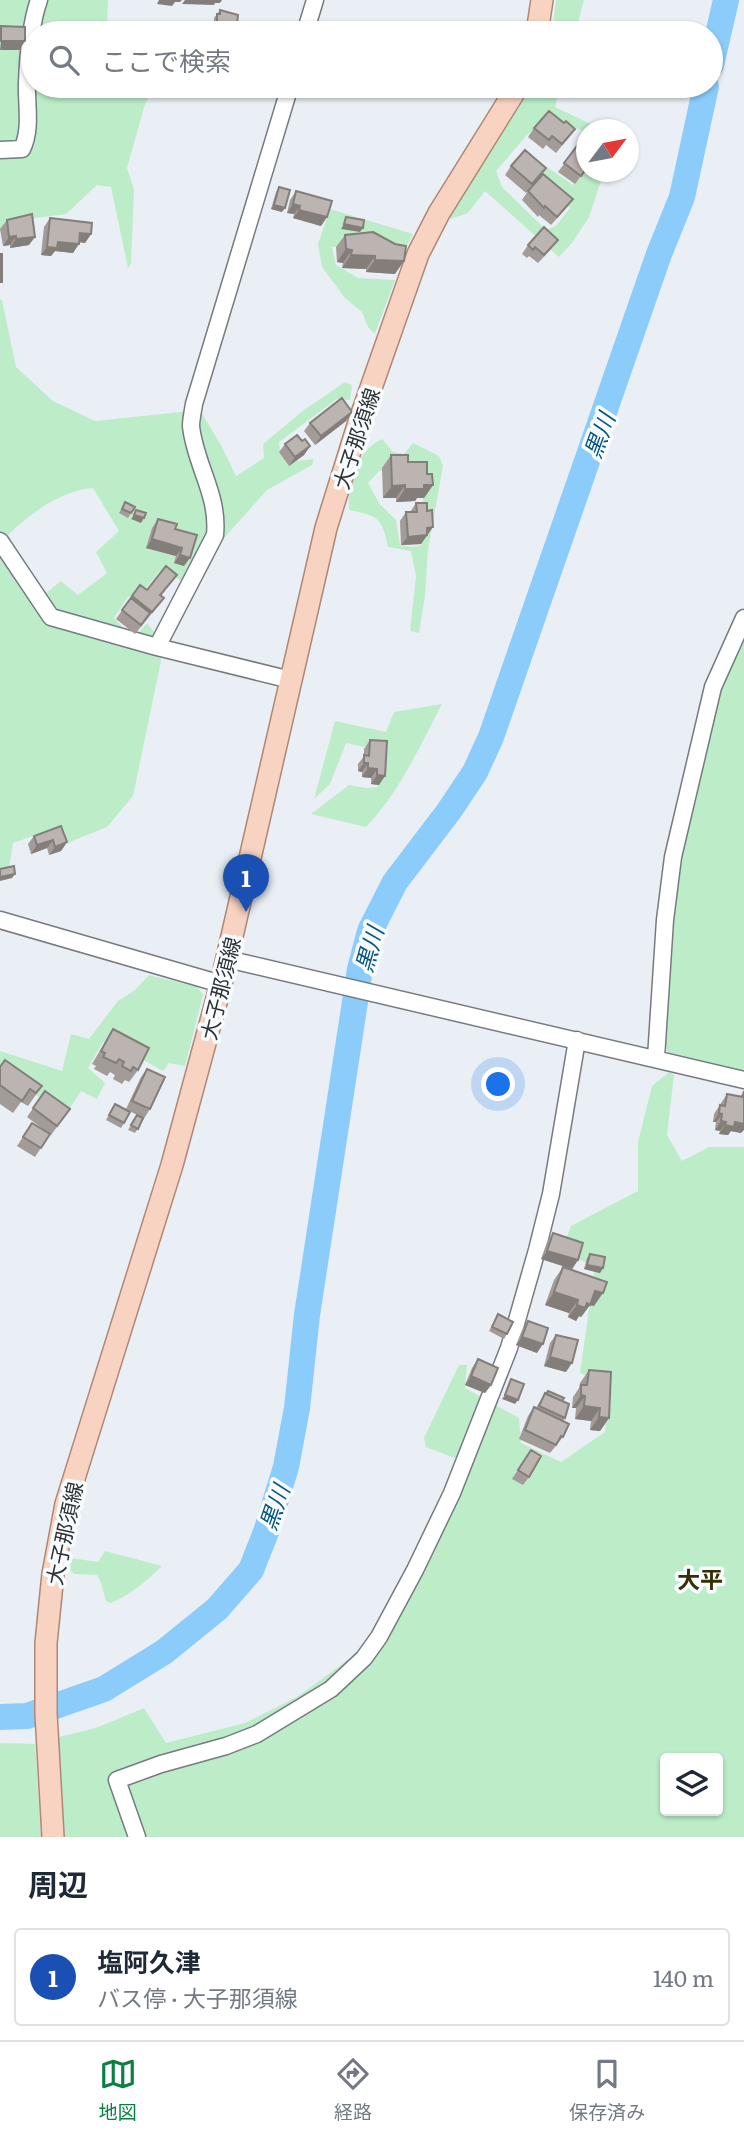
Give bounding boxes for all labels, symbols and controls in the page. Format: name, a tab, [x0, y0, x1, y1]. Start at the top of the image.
search box	[21, 21, 723, 98]
text: ここで検索	[101, 40, 231, 79]
icon: search	[45, 41, 83, 79]
north arrow	[576, 119, 639, 182]
street label: 大子那須線	[324, 383, 386, 493]
water label: 黒川	[574, 405, 623, 462]
pin: 1	[223, 854, 269, 912]
water label: 黒川	[345, 919, 392, 976]
street label: 大子那須線	[191, 933, 247, 1043]
your location	[481, 1067, 515, 1101]
water label: 黒川	[249, 1477, 298, 1534]
street label: 大子那須線	[37, 1478, 89, 1588]
district label: 大平	[677, 1561, 723, 1595]
map controls	[660, 1753, 723, 1816]
button: layers	[660, 1753, 723, 1816]
text: 周辺	[28, 1861, 88, 1905]
text: 塩阿久津	[97, 1941, 201, 1980]
text: 1	[48, 1960, 58, 1994]
text: 140 m	[653, 1960, 714, 1994]
text: バス停 · 大子那須線	[97, 1980, 298, 2014]
tab: 地図	[99, 2055, 137, 2125]
tab: 経路	[334, 2055, 372, 2125]
tab: 保存済み	[569, 2055, 645, 2125]

